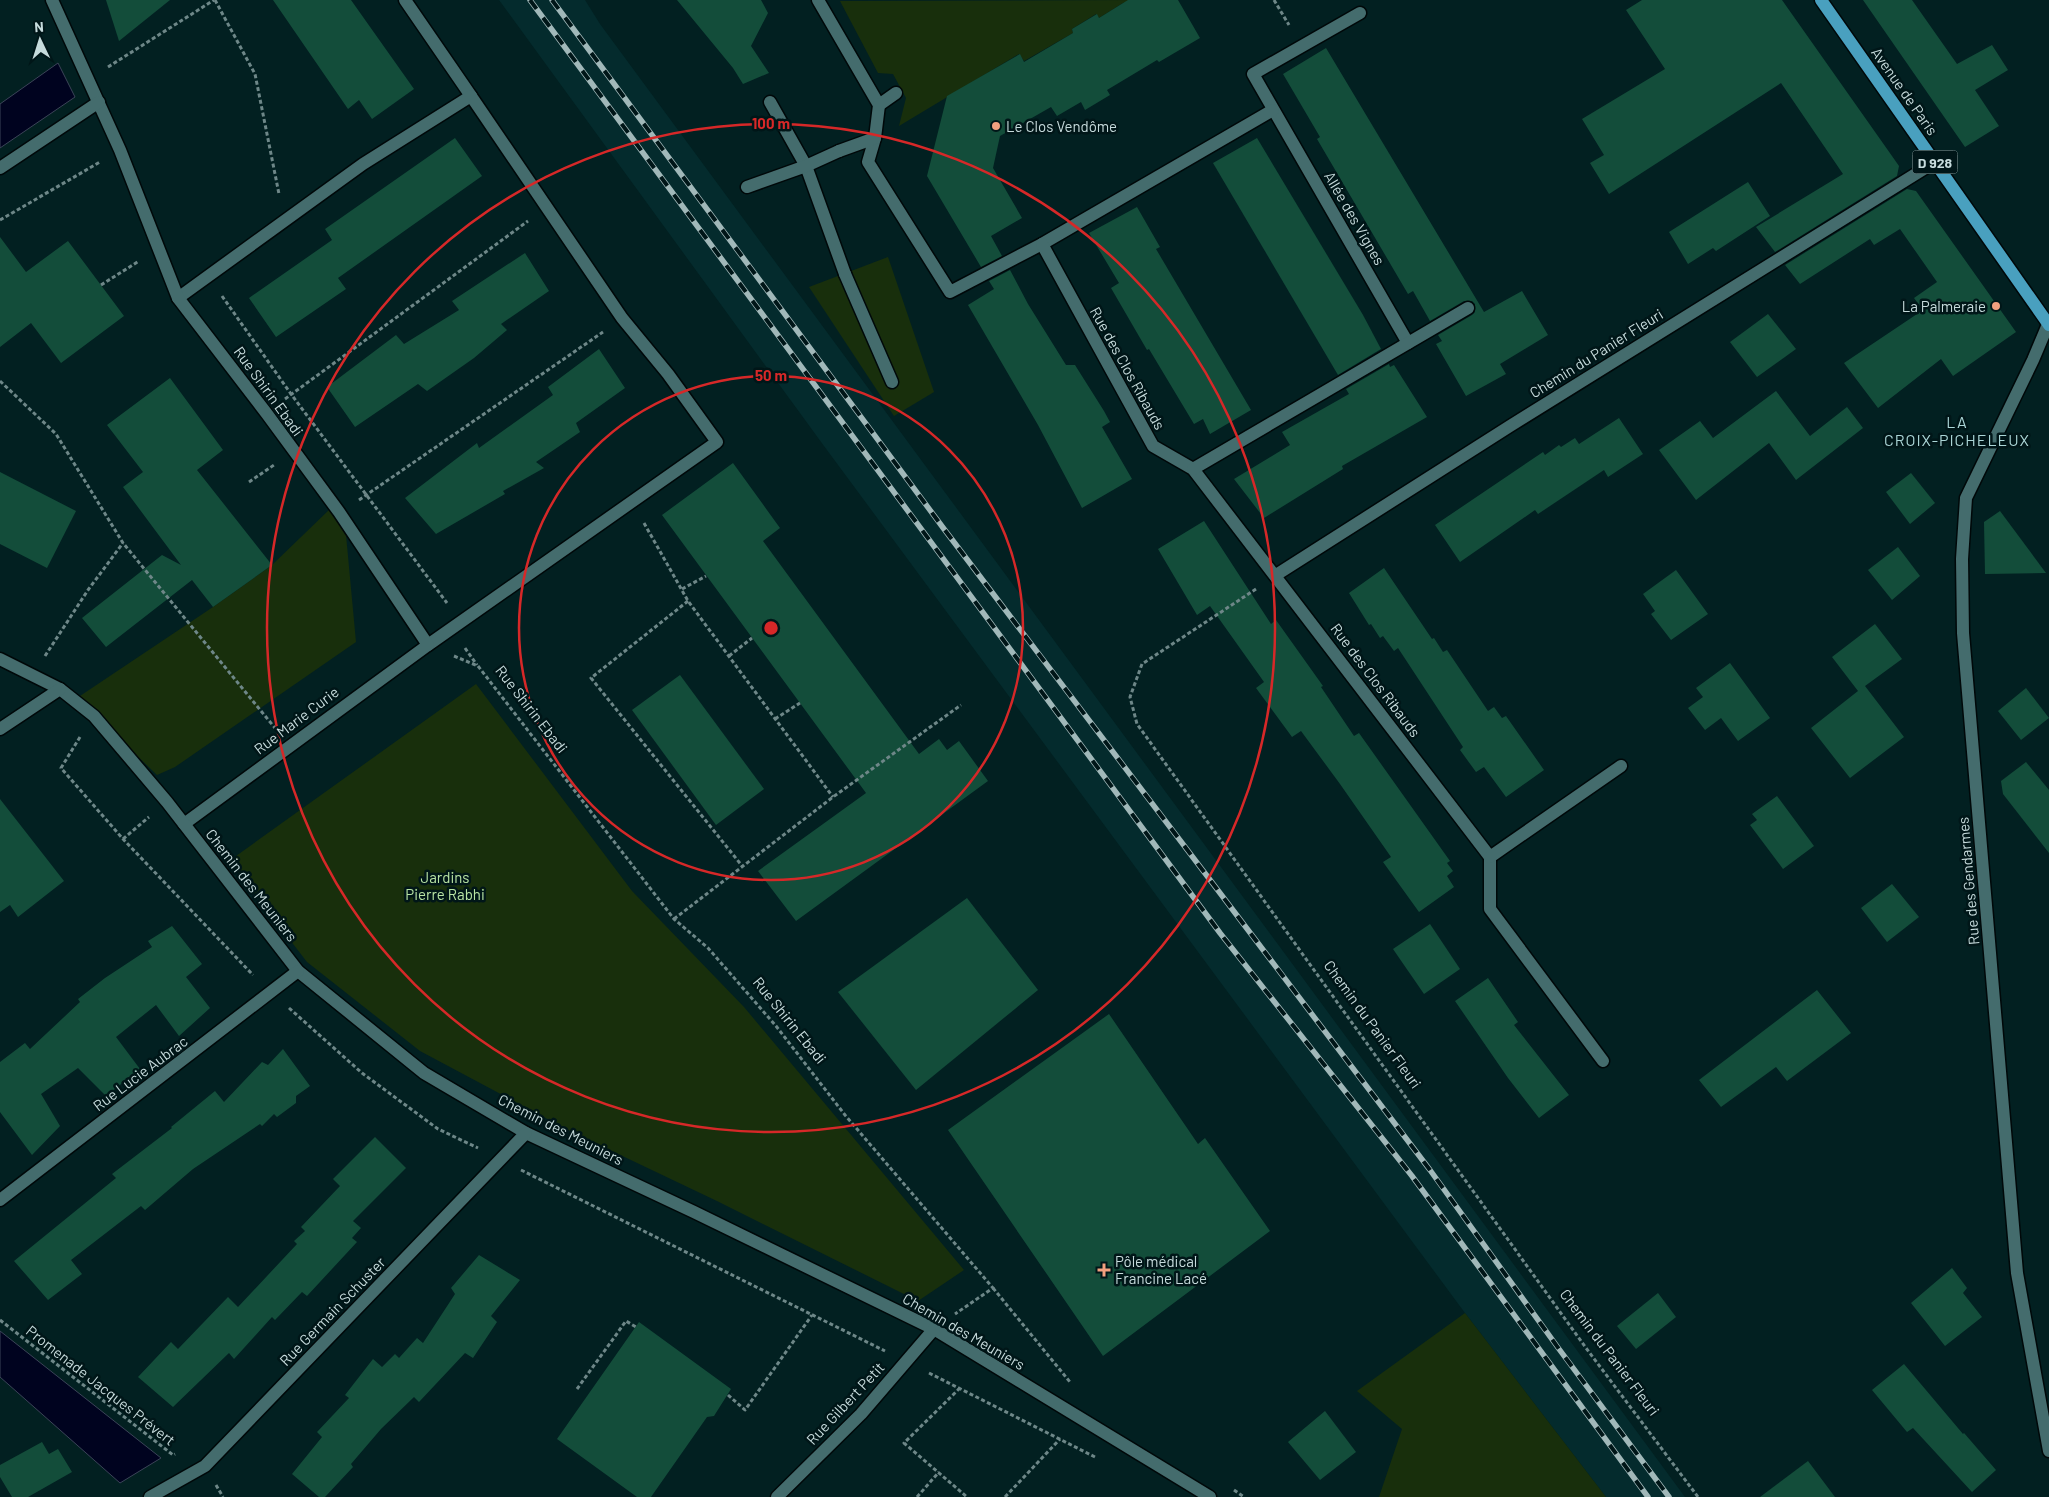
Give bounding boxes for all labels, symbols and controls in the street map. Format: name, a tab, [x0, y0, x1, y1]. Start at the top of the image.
north arrow	[15, 15, 65, 65]
text: N	[34, 18, 44, 35]
street label: Avenue de Paris	[1868, 44, 1942, 138]
text: 100 m	[752, 114, 790, 132]
place label: Le Clos Vendôme	[1006, 117, 1117, 135]
marker: Le Clos Vendôme	[990, 120, 1002, 132]
road number: D 928	[1912, 150, 1958, 173]
street label: Allée des Vignes	[1321, 168, 1389, 268]
place label: La Palmeraie	[1902, 297, 1986, 315]
marker: La Palmeraie	[1990, 300, 2002, 312]
street label: Rue des Clos Ribauds	[1087, 303, 1169, 433]
street label: Chemin du Panier Fleuri	[1526, 305, 1666, 401]
street label: Rue Shirin Ebadi	[231, 343, 307, 439]
text: 50 m	[755, 366, 787, 384]
district label: LA CROIX-PICHELEUX	[1884, 412, 2030, 449]
centre of rings	[762, 619, 780, 637]
street label: Rue des Clos Ribauds	[1327, 620, 1425, 740]
street label: Rue Shirin Ebadi	[492, 662, 572, 756]
street label: Rue Marie Curie	[250, 682, 342, 758]
street label: Rue des Gendarmes	[1953, 816, 1983, 946]
street label: Chemin des Meuniers	[202, 825, 302, 945]
park label: Jardins Pierre Rabhi	[405, 868, 485, 903]
street label: Chemin du Panier Fleuri	[1321, 957, 1425, 1091]
street label: Rue Shirin Ebadi	[750, 973, 830, 1067]
street label: Rue Lucie Aubrac	[89, 1032, 191, 1114]
street label: Chemin des Meuniers	[495, 1090, 627, 1168]
street label: Rue Germain Schuster	[275, 1252, 389, 1369]
place label: Pôle médical Francine Lacé	[1115, 1252, 1207, 1287]
marker: Pôle médical Francine Lacé	[1097, 1263, 1111, 1277]
street label: Chemin du Panier Fleuri	[1557, 1285, 1663, 1419]
street label: Chemin des Meuniers	[900, 1289, 1028, 1373]
street label: Promenade Jacques Prévert	[23, 1321, 179, 1449]
street label: Rue Gilbert Petit	[802, 1358, 888, 1448]

